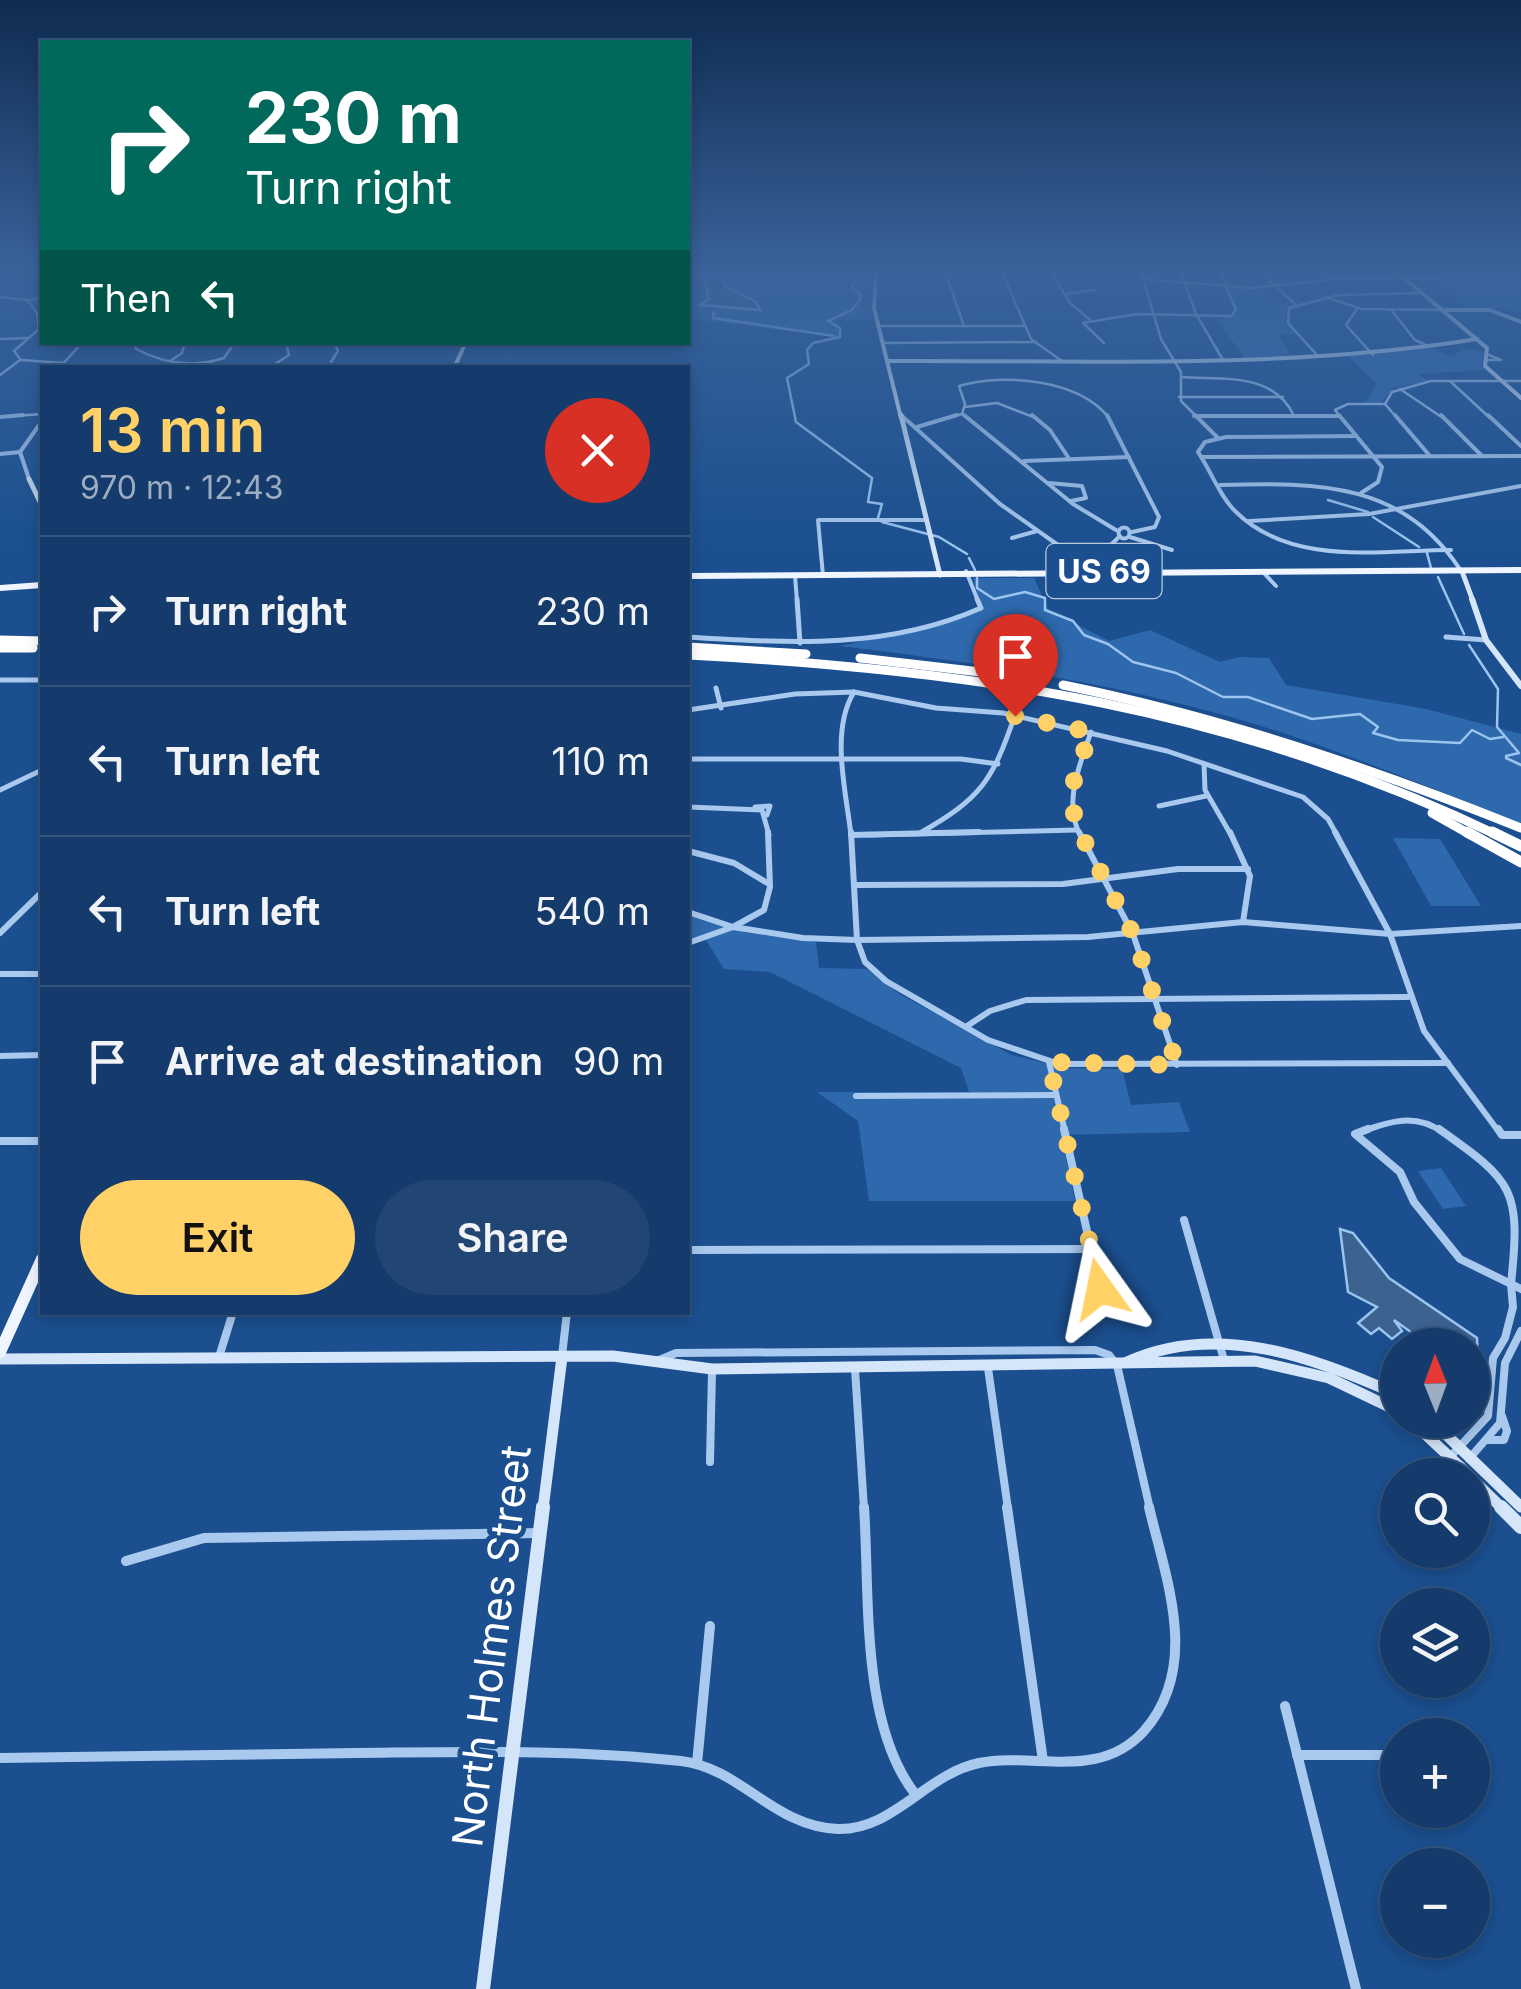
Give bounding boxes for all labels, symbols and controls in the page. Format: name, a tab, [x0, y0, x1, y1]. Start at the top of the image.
text: 230 m	[245, 75, 462, 160]
icon: right	[80, 80, 210, 210]
text: Turn right	[245, 160, 452, 215]
icon: left	[192, 270, 247, 325]
text: Then	[80, 275, 172, 321]
text: 13 min	[80, 394, 265, 466]
button: close	[545, 398, 650, 503]
text: 970 m · 12:43	[80, 468, 283, 507]
road number: US 69	[1046, 544, 1162, 598]
icon: right	[80, 584, 135, 639]
text: Turn right	[165, 588, 347, 634]
text: 230 m	[535, 588, 650, 634]
pin	[973, 614, 1058, 717]
icon: arrive	[988, 629, 1043, 684]
icon: left	[80, 734, 135, 789]
text: Turn left	[165, 738, 320, 784]
text: 110 m	[551, 738, 650, 784]
icon: left	[80, 884, 135, 939]
text: Turn left	[165, 888, 320, 934]
text: 540 m	[534, 888, 650, 934]
icon: arrive	[80, 1034, 135, 1089]
text: Arrive at destination	[165, 1038, 543, 1084]
text: 90 m	[573, 1038, 664, 1084]
button: Exit	[80, 1180, 355, 1295]
button: Share	[375, 1180, 650, 1295]
position arrow	[1048, 1237, 1152, 1341]
north arrow	[1380, 1328, 1490, 1438]
map controls	[1380, 1328, 1490, 1958]
street label: North Holmes Street	[441, 1442, 541, 1850]
button: search	[1380, 1458, 1490, 1568]
button: layers	[1380, 1588, 1490, 1698]
button: +	[1380, 1718, 1490, 1828]
button: −	[1380, 1848, 1490, 1958]

